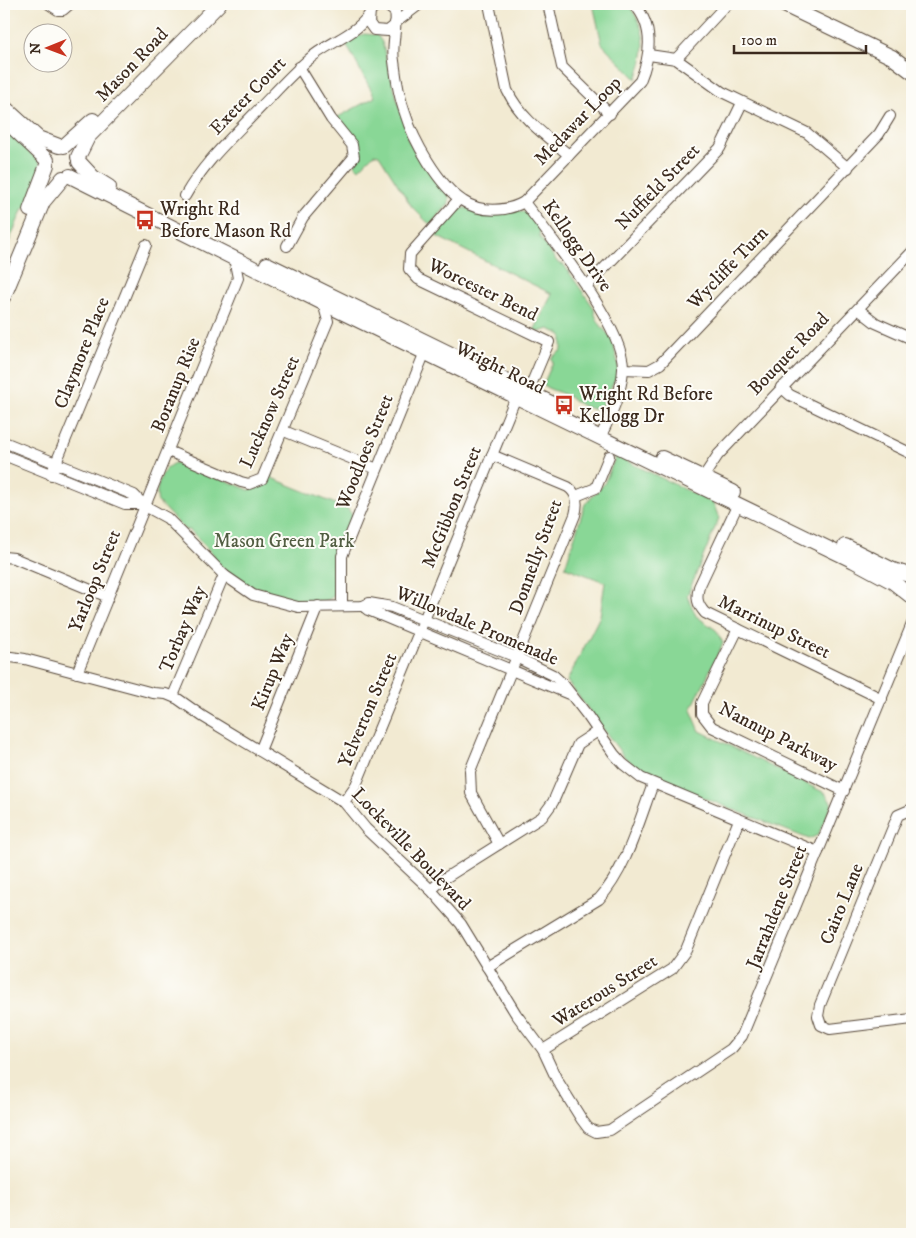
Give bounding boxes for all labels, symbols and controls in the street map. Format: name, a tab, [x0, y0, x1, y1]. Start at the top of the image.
north arrow	[22, 22, 72, 72]
scale bar	[734, 22, 866, 54]
street label: Mason Road	[91, 23, 173, 107]
text: 100 m	[741, 31, 777, 50]
text: N	[27, 42, 45, 54]
street label: Exeter Court	[205, 52, 291, 140]
street label: Medawar Loop	[530, 71, 626, 171]
street label: Nuffield Street	[611, 139, 705, 235]
street label: Kellogg Drive	[537, 196, 617, 296]
place label: Wright Rd Before Mason Rd	[159, 198, 292, 243]
bus stop icon: Wright Rd Before Mason Rd	[134, 209, 156, 231]
street label: Wycliffe Turn	[682, 222, 773, 315]
street label: Worcester Bend	[423, 253, 542, 327]
street label: Claymore Place	[49, 294, 115, 412]
street label: Bouquet Road	[744, 307, 835, 401]
street label: Boranup Rise	[146, 334, 206, 436]
street label: Wright Road	[450, 336, 549, 400]
street label: Lucknow Street	[235, 352, 305, 472]
place label: Wright Rd Before Kellogg Dr	[578, 383, 713, 428]
street label: Woodloes Street	[331, 391, 399, 514]
bus stop icon: Wright Rd Before Kellogg Dr	[553, 394, 575, 416]
street label: McGibbon Street	[417, 443, 487, 571]
street label: Donnelly Street	[505, 497, 567, 617]
street label: Yarloop Street	[64, 526, 126, 636]
park label: Mason Green Park	[214, 530, 355, 553]
street label: Torbay Way	[154, 581, 212, 676]
street label: Willowdale Promenade	[391, 581, 562, 671]
street label: Marrinup Street	[714, 590, 834, 664]
street label: Kirup Way	[247, 629, 299, 714]
street label: Yelverton Street	[334, 649, 402, 771]
street label: Nannup Parkway	[715, 697, 842, 777]
street label: Lockeville Boulevard	[347, 783, 476, 915]
street label: Jarrahdene Street	[741, 842, 812, 974]
street label: Cairo Lane	[815, 860, 869, 948]
street label: Waterous Street	[548, 950, 662, 1033]

